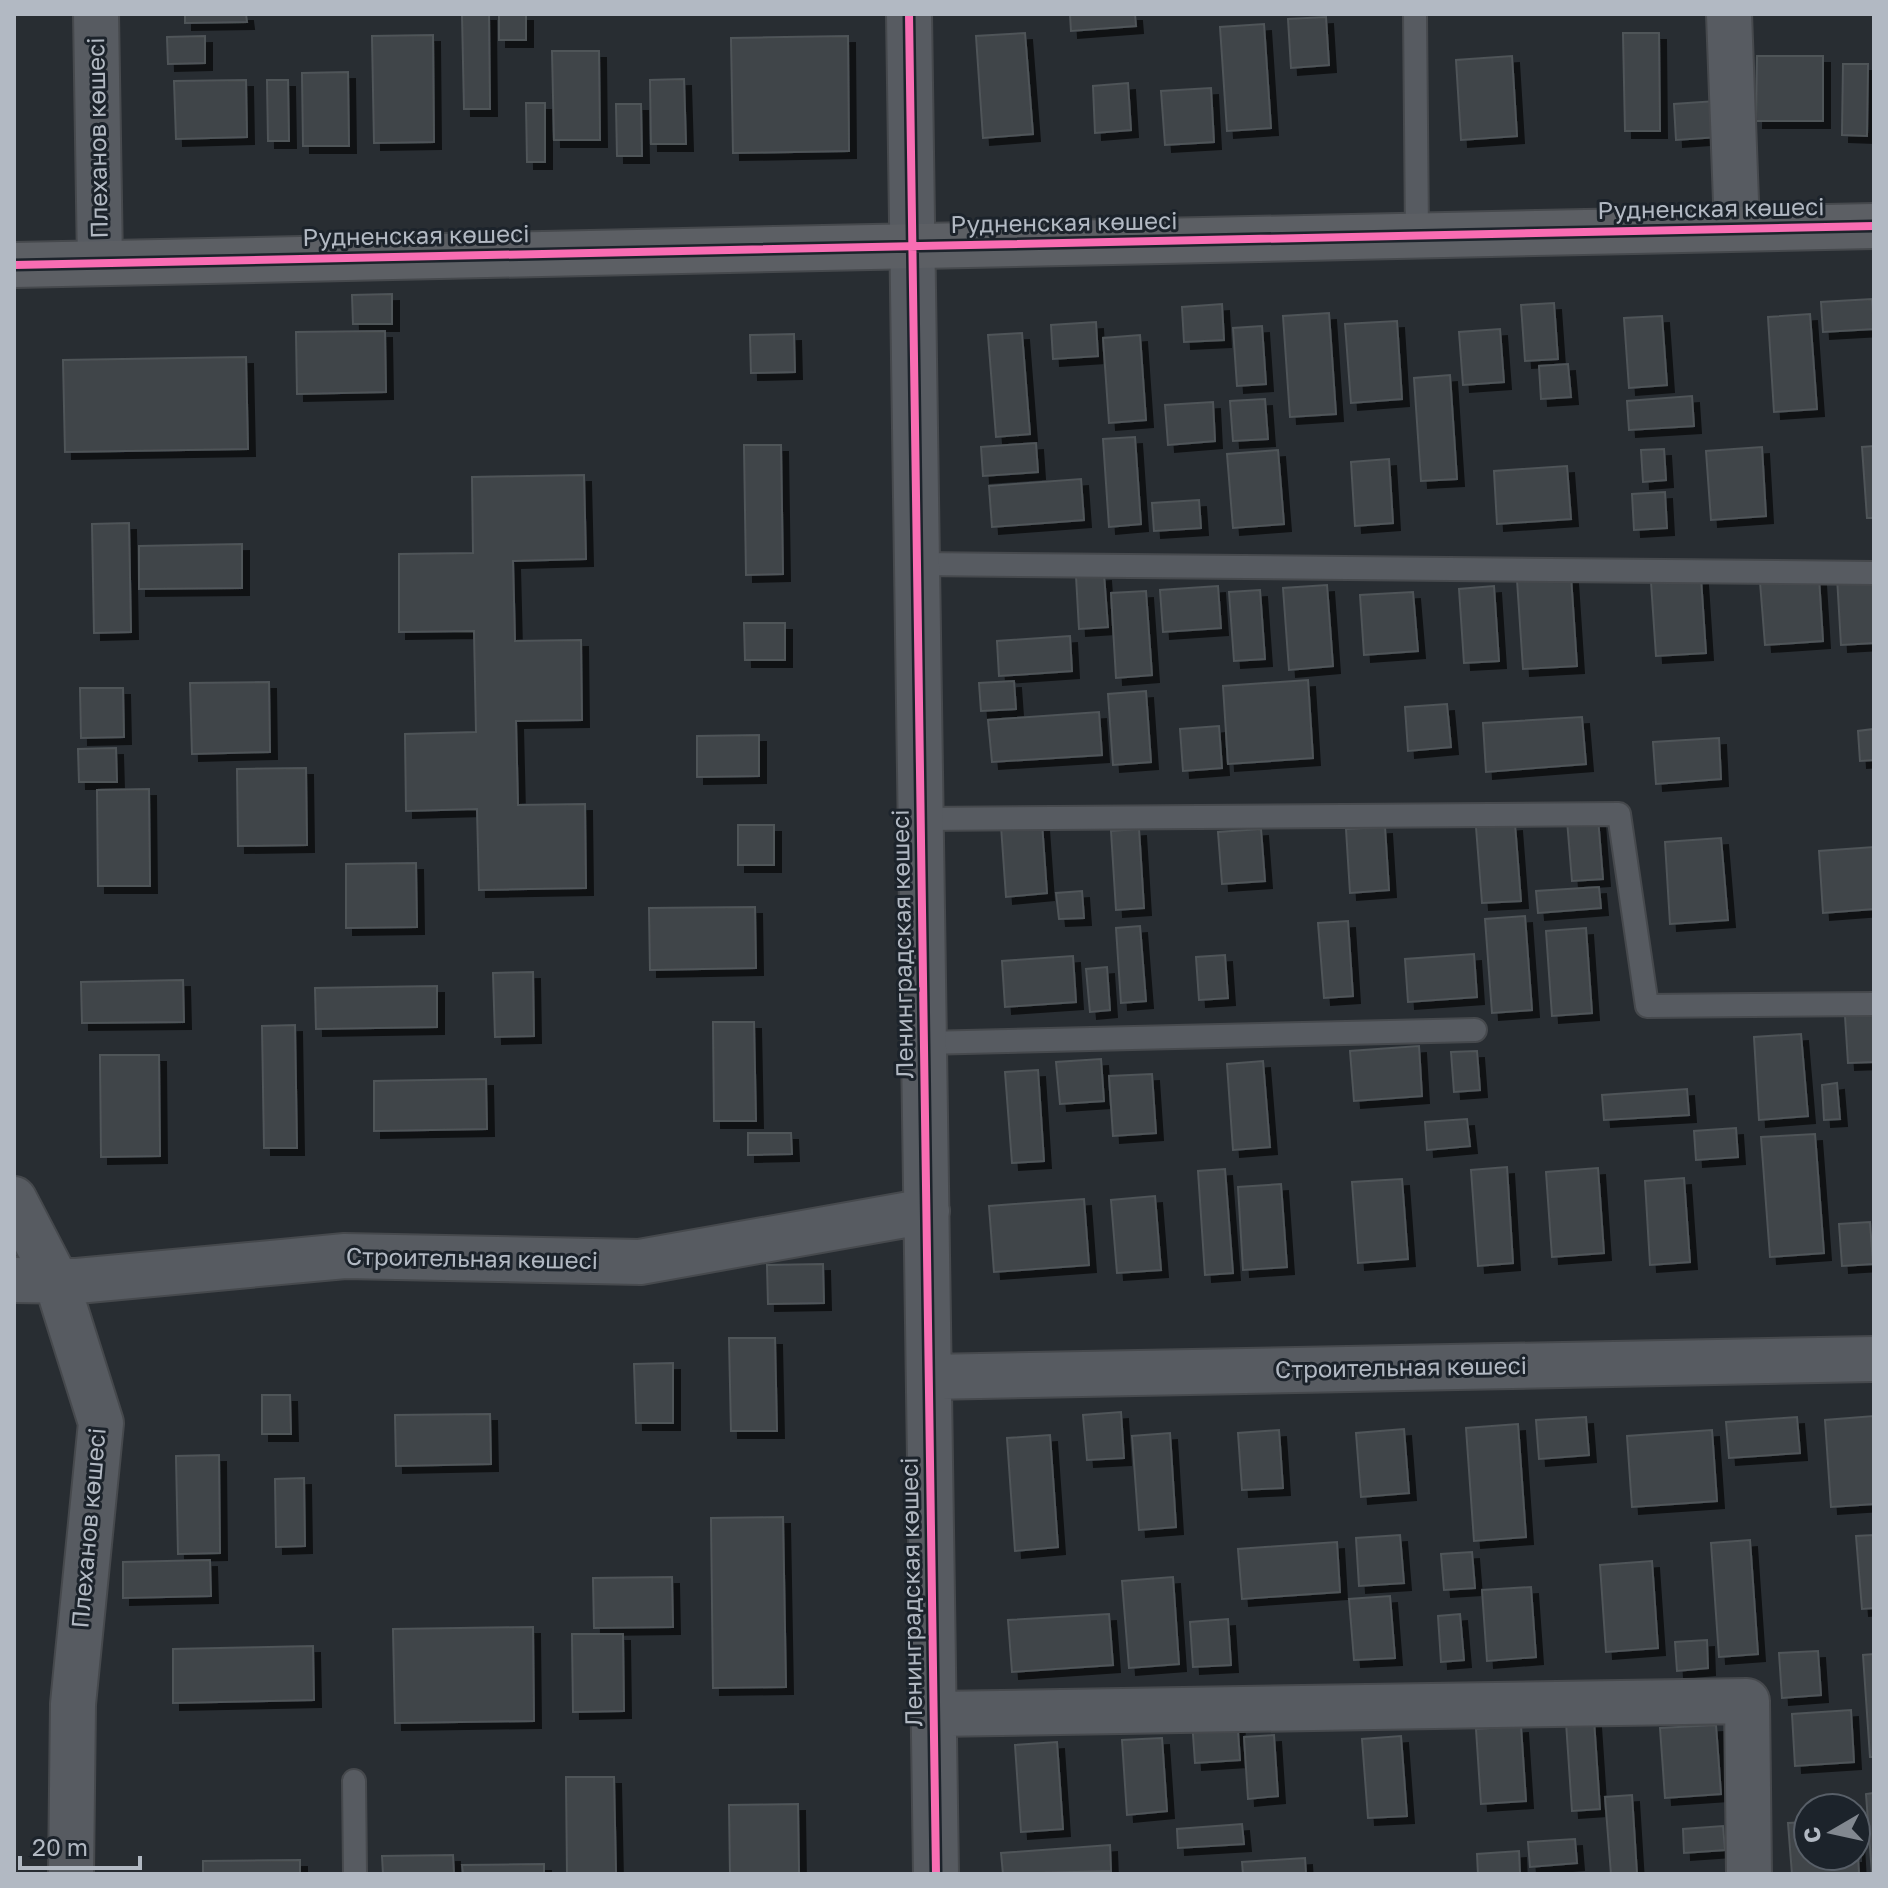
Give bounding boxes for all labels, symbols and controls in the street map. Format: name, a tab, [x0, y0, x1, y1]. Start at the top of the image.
street label: Плеханов көшесі	[80, 37, 113, 239]
street label: Рудненская көшесі	[1597, 191, 1825, 224]
street label: Рудненская көшесі	[950, 205, 1178, 238]
street label: Рудненская көшесі	[302, 218, 530, 251]
street label: Ленинградская көшесі	[885, 809, 918, 1079]
street label: Строительная көшесі	[346, 1241, 598, 1274]
street label: Строительная көшесі	[1275, 1350, 1527, 1383]
street label: Плеханов көшесі	[64, 1426, 111, 1629]
street label: Ленинградская көшесі	[894, 1457, 927, 1727]
north arrow	[1792, 1792, 1872, 1872]
scale bar	[20, 1820, 140, 1870]
text: С	[1797, 1825, 1826, 1845]
text: 20 m	[32, 1832, 88, 1861]

